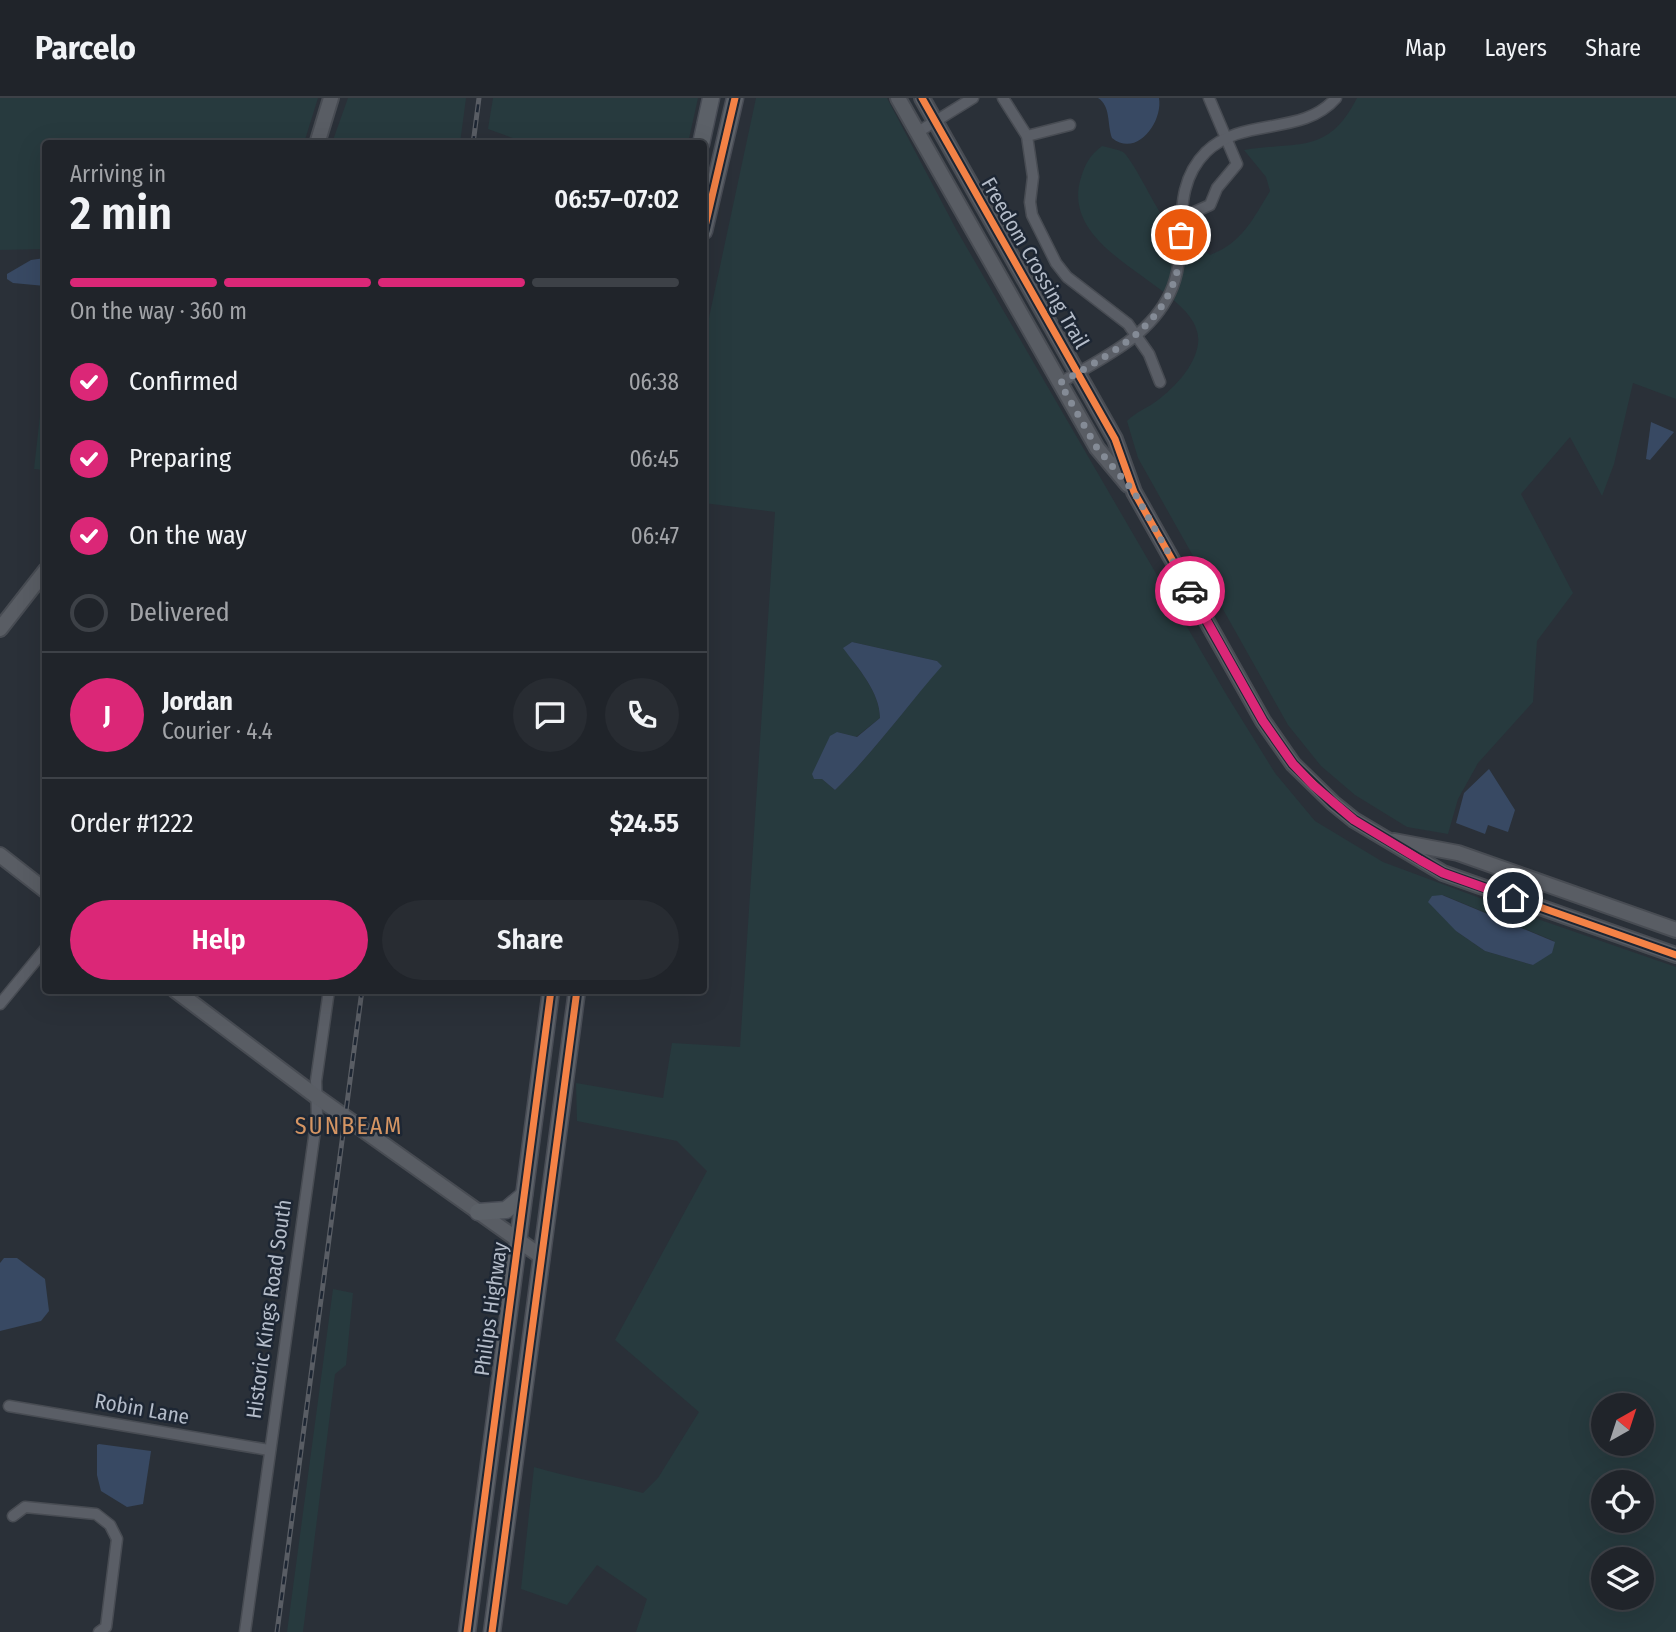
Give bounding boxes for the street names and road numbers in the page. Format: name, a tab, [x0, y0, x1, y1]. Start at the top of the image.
street label: Freedom Crossing Trail	[975, 173, 1095, 354]
street label: Historic Kings Road South	[241, 1198, 297, 1420]
street label: Philips Highway	[469, 1240, 513, 1377]
street label: Robin Lane	[93, 1388, 191, 1430]

